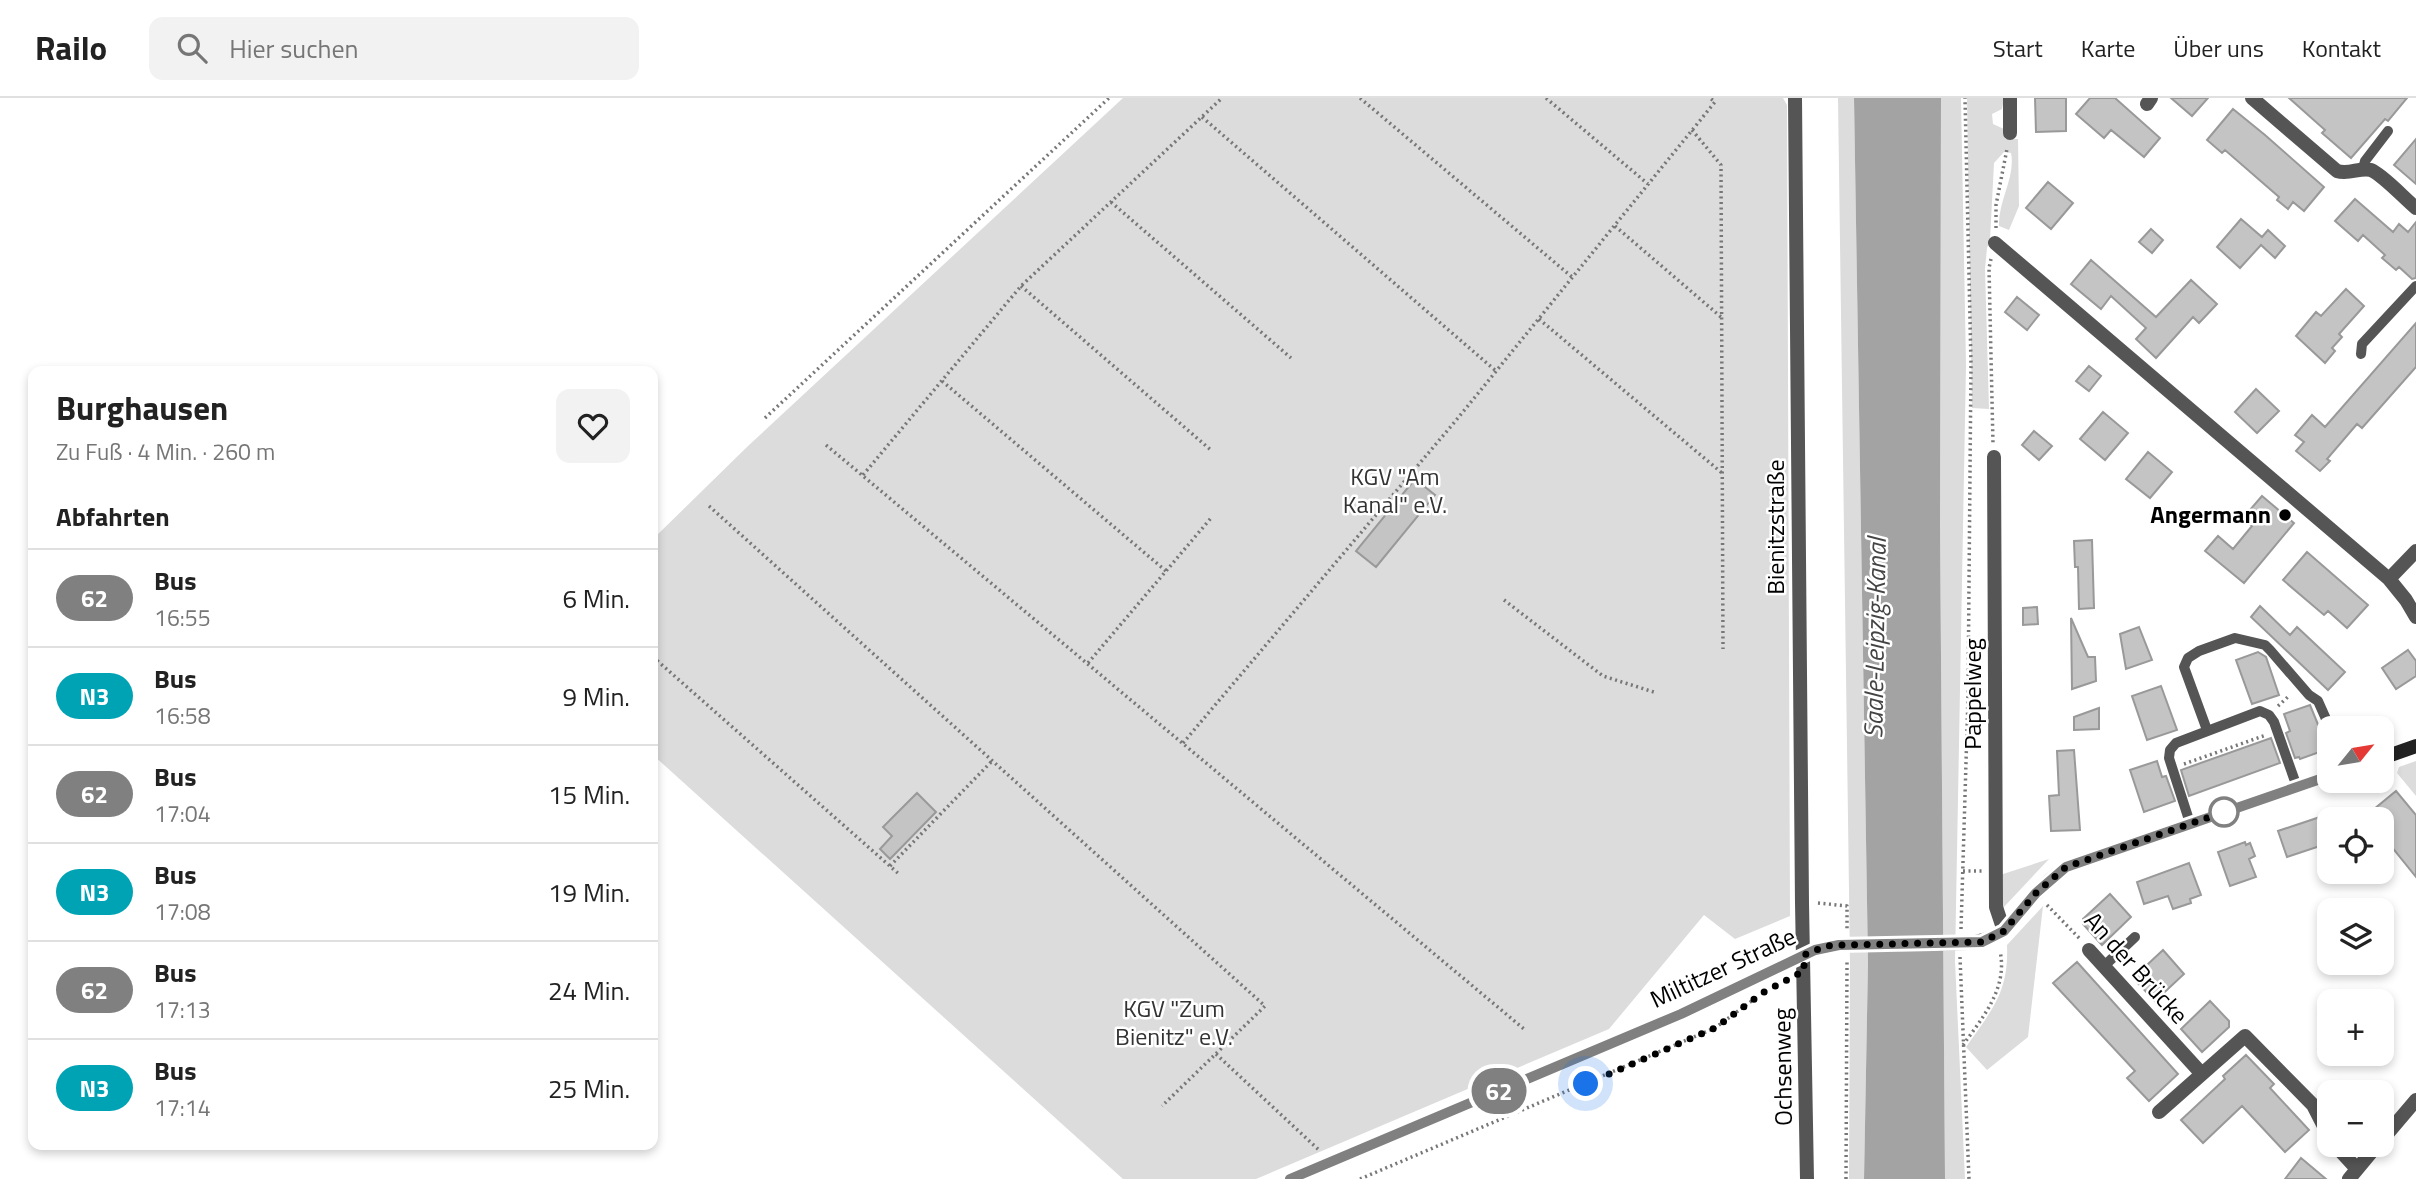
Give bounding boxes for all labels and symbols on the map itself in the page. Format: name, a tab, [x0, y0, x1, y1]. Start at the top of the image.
park label: KGV "Am Kanal" e.V.	[1343, 458, 1447, 522]
street label: Bienitzstraße	[1757, 459, 1793, 595]
place label: Angermann	[2150, 496, 2271, 532]
marker: Angermann	[2277, 507, 2293, 523]
water label: Saale-Leipzig-Kanal	[1853, 534, 1896, 739]
street label: Pappelweg	[1954, 638, 1990, 750]
north arrow	[2317, 716, 2394, 793]
unlabelled marker	[2209, 797, 2239, 827]
street label: An der Brücke	[2076, 903, 2197, 1032]
street label: Miltitzer Straße	[1644, 918, 1801, 1017]
park label: KGV "Zum Bienitz" e.V.	[1115, 990, 1233, 1054]
street label: Ochsenweg	[1763, 1008, 1801, 1126]
your location	[1568, 1066, 1603, 1101]
line badge: 62	[1468, 1068, 1530, 1114]

